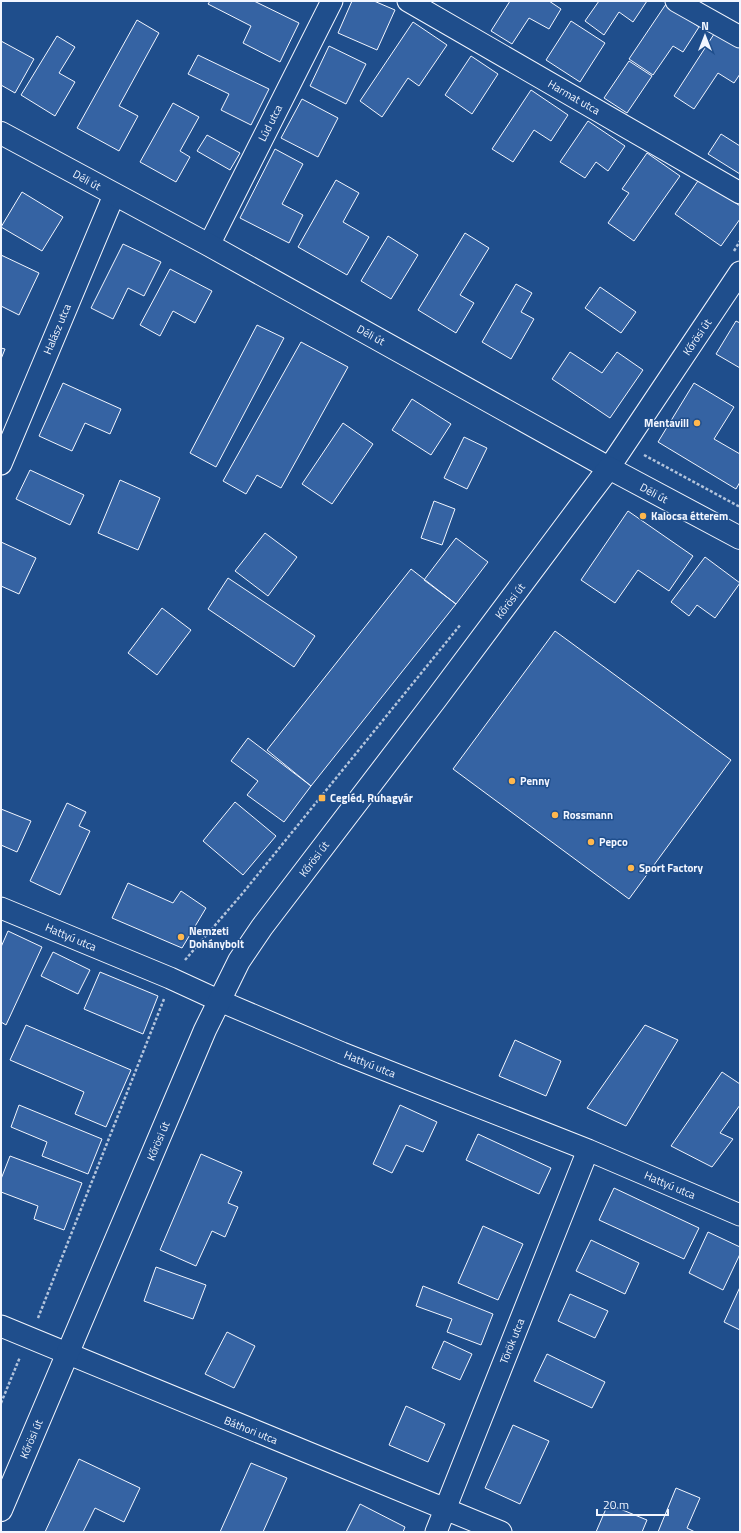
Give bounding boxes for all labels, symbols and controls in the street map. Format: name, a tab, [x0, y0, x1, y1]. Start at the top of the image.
north arrow	[685, 16, 725, 56]
text: N	[701, 18, 709, 34]
street label: Harmat utca	[545, 76, 603, 119]
street label: Lúd utca	[254, 101, 286, 144]
street label: Déli út	[70, 166, 104, 194]
street label: Halász utca	[39, 301, 75, 357]
street label: Kőrösi út	[679, 315, 715, 358]
street label: Déli út	[354, 321, 388, 349]
place label: Mentavill	[644, 415, 689, 431]
marker: Mentavill	[692, 418, 702, 428]
street label: Déli út	[637, 479, 671, 507]
place label: Kalocsa étterem	[651, 508, 728, 524]
marker: Kalocsa étterem	[638, 511, 648, 521]
street label: Kőrösi út	[491, 580, 529, 622]
place label: Penny	[520, 773, 550, 789]
marker: Penny	[507, 776, 517, 786]
place label: Cegléd, Ruhagyár	[330, 790, 413, 806]
marker: Cegléd, Ruhagyár	[317, 793, 327, 803]
place label: Rossmann	[563, 807, 613, 823]
marker: Rossmann	[550, 810, 560, 820]
place label: Pepco	[599, 834, 628, 850]
marker: Pepco	[586, 837, 596, 847]
street label: Kőrösi út	[295, 838, 333, 880]
place label: Sport Factory	[639, 860, 703, 876]
marker: Sport Factory	[626, 863, 636, 873]
street label: Hattyú utca	[43, 919, 100, 955]
place label: Nemzeti Dohánybolt	[189, 923, 244, 952]
marker: Nemzeti Dohánybolt	[176, 932, 186, 942]
street label: Hattyú utca	[342, 1046, 399, 1082]
street label: Kőrösi út	[143, 1119, 173, 1163]
street label: Hattyú utca	[642, 1167, 699, 1203]
street label: Török utca	[496, 1315, 529, 1366]
street label: Báthori utca	[222, 1412, 281, 1448]
street label: Kőrösi út	[16, 1417, 46, 1461]
scale bar	[597, 1491, 668, 1517]
text: 20 m	[603, 1495, 629, 1514]

